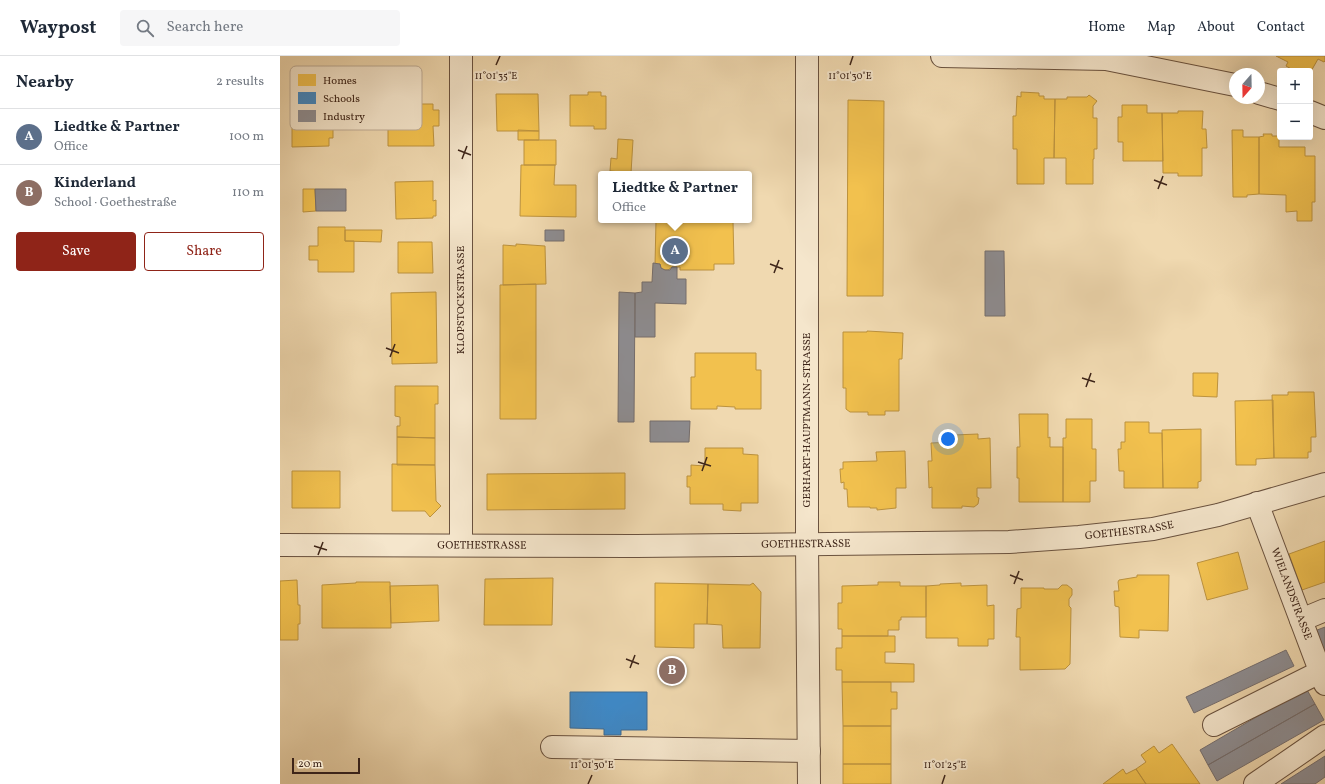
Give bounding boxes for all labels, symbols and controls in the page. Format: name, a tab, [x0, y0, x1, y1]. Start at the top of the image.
search box	[120, 10, 400, 46]
text: Waypost	[20, 15, 96, 41]
icon: search	[134, 17, 156, 39]
text: Search here	[166, 17, 243, 38]
text: Home	[1088, 18, 1125, 37]
text: Map	[1147, 18, 1175, 37]
text: About	[1197, 18, 1235, 37]
text: Contact	[1257, 18, 1305, 37]
legend	[290, 66, 422, 130]
north arrow	[1229, 68, 1265, 104]
map controls	[1277, 68, 1313, 140]
button: +	[1277, 68, 1313, 104]
text: 11°01'35"E	[475, 69, 517, 83]
text: 11°01'30"E	[828, 69, 872, 83]
text: Nearby	[16, 71, 74, 94]
text: 2 results	[216, 73, 264, 91]
text: Homes	[323, 74, 357, 89]
text: Schools	[323, 92, 360, 107]
button: −	[1277, 104, 1313, 140]
text: Industry	[323, 110, 365, 125]
text: Liedtke & Partner	[54, 117, 180, 138]
text: A	[24, 128, 34, 146]
text: 100 m	[229, 128, 264, 146]
text: Office	[54, 138, 88, 156]
popup	[598, 171, 752, 223]
text: Kinderland	[54, 173, 136, 194]
text: Liedtke & Partner	[612, 178, 738, 199]
text: B	[25, 184, 33, 202]
text: 110 m	[232, 184, 264, 202]
text: School · Goethestraße	[54, 194, 177, 212]
text: Office	[612, 199, 646, 217]
button: Save	[16, 232, 136, 271]
button: Share	[144, 232, 264, 271]
pin: A	[662, 236, 688, 266]
street label: KLOPSTOCKSTRASSE	[454, 245, 469, 354]
street label: GERHART-HAUPTMANN-STRASSE	[800, 332, 815, 507]
your location	[938, 429, 958, 449]
street label: GOETHESTRASSE	[1084, 517, 1176, 544]
street label: GOETHESTRASSE	[761, 536, 851, 552]
street label: GOETHESTRASSE	[437, 538, 527, 553]
street label: WIELANDSTRASSE	[1267, 546, 1315, 642]
pin: B	[659, 656, 685, 686]
scale bar	[292, 756, 360, 775]
text: 20 m	[298, 757, 322, 772]
text: 11°01'30"E	[570, 758, 614, 772]
text: 11°01'25"E	[924, 758, 966, 772]

